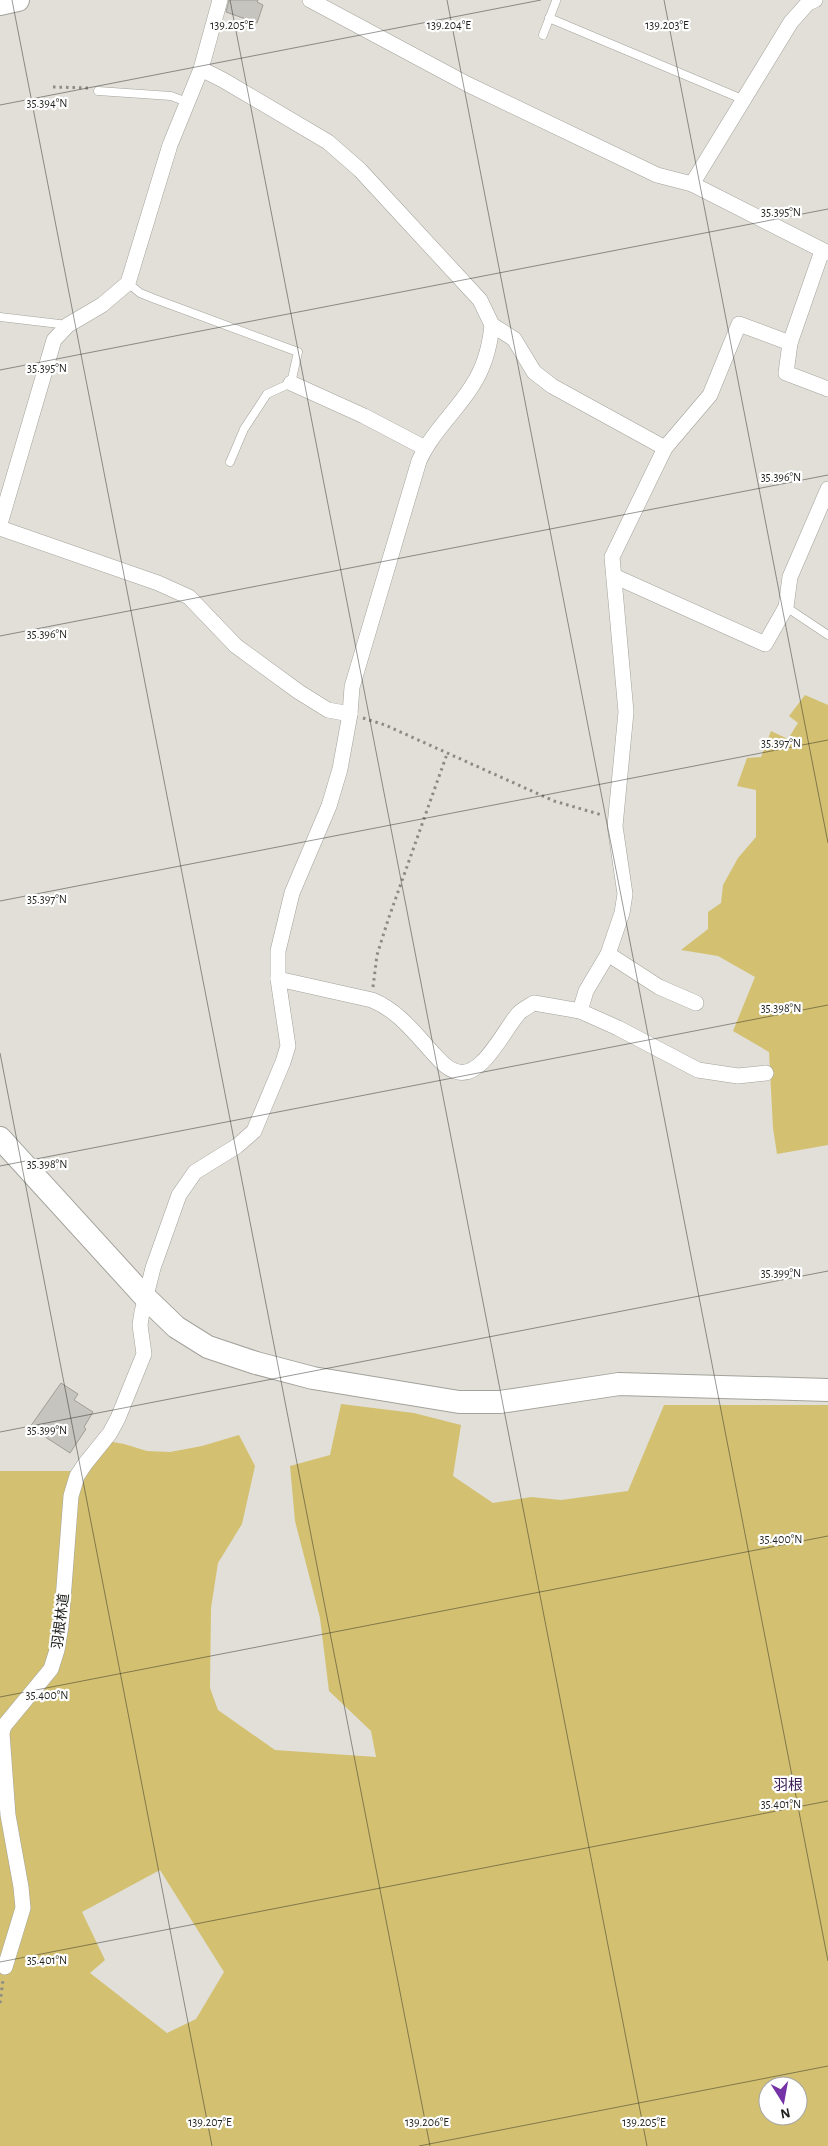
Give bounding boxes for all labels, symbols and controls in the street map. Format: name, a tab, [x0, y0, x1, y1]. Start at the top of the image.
text: 139.205°E	[210, 19, 254, 31]
text: 139.204°E	[427, 19, 471, 31]
text: 139.203°E	[645, 19, 689, 31]
text: 35.394°N	[27, 97, 67, 109]
text: 35.395°N	[761, 206, 801, 218]
text: 35.395°N	[27, 362, 67, 374]
text: 35.396°N	[761, 471, 801, 483]
text: 35.396°N	[27, 628, 67, 640]
text: 35.397°N	[761, 737, 801, 749]
text: 35.397°N	[27, 893, 67, 905]
text: 35.398°N	[761, 1002, 801, 1014]
text: 35.398°N	[27, 1158, 67, 1170]
text: 35.399°N	[761, 1267, 801, 1279]
text: 35.399°N	[27, 1424, 67, 1436]
text: 35.400°N	[760, 1533, 802, 1545]
street label: 羽根林道	[50, 1592, 71, 1650]
text: 35.400°N	[26, 1689, 68, 1701]
district label: 羽根	[773, 1777, 803, 1793]
text: 35.401°N	[761, 1798, 801, 1810]
text: 35.401°N	[27, 1954, 67, 1966]
north arrow	[758, 2076, 808, 2126]
text: N	[779, 2105, 791, 2121]
text: 139.207°E	[188, 2116, 232, 2128]
text: 139.206°E	[405, 2116, 449, 2128]
text: 139.205°E	[622, 2116, 666, 2128]

